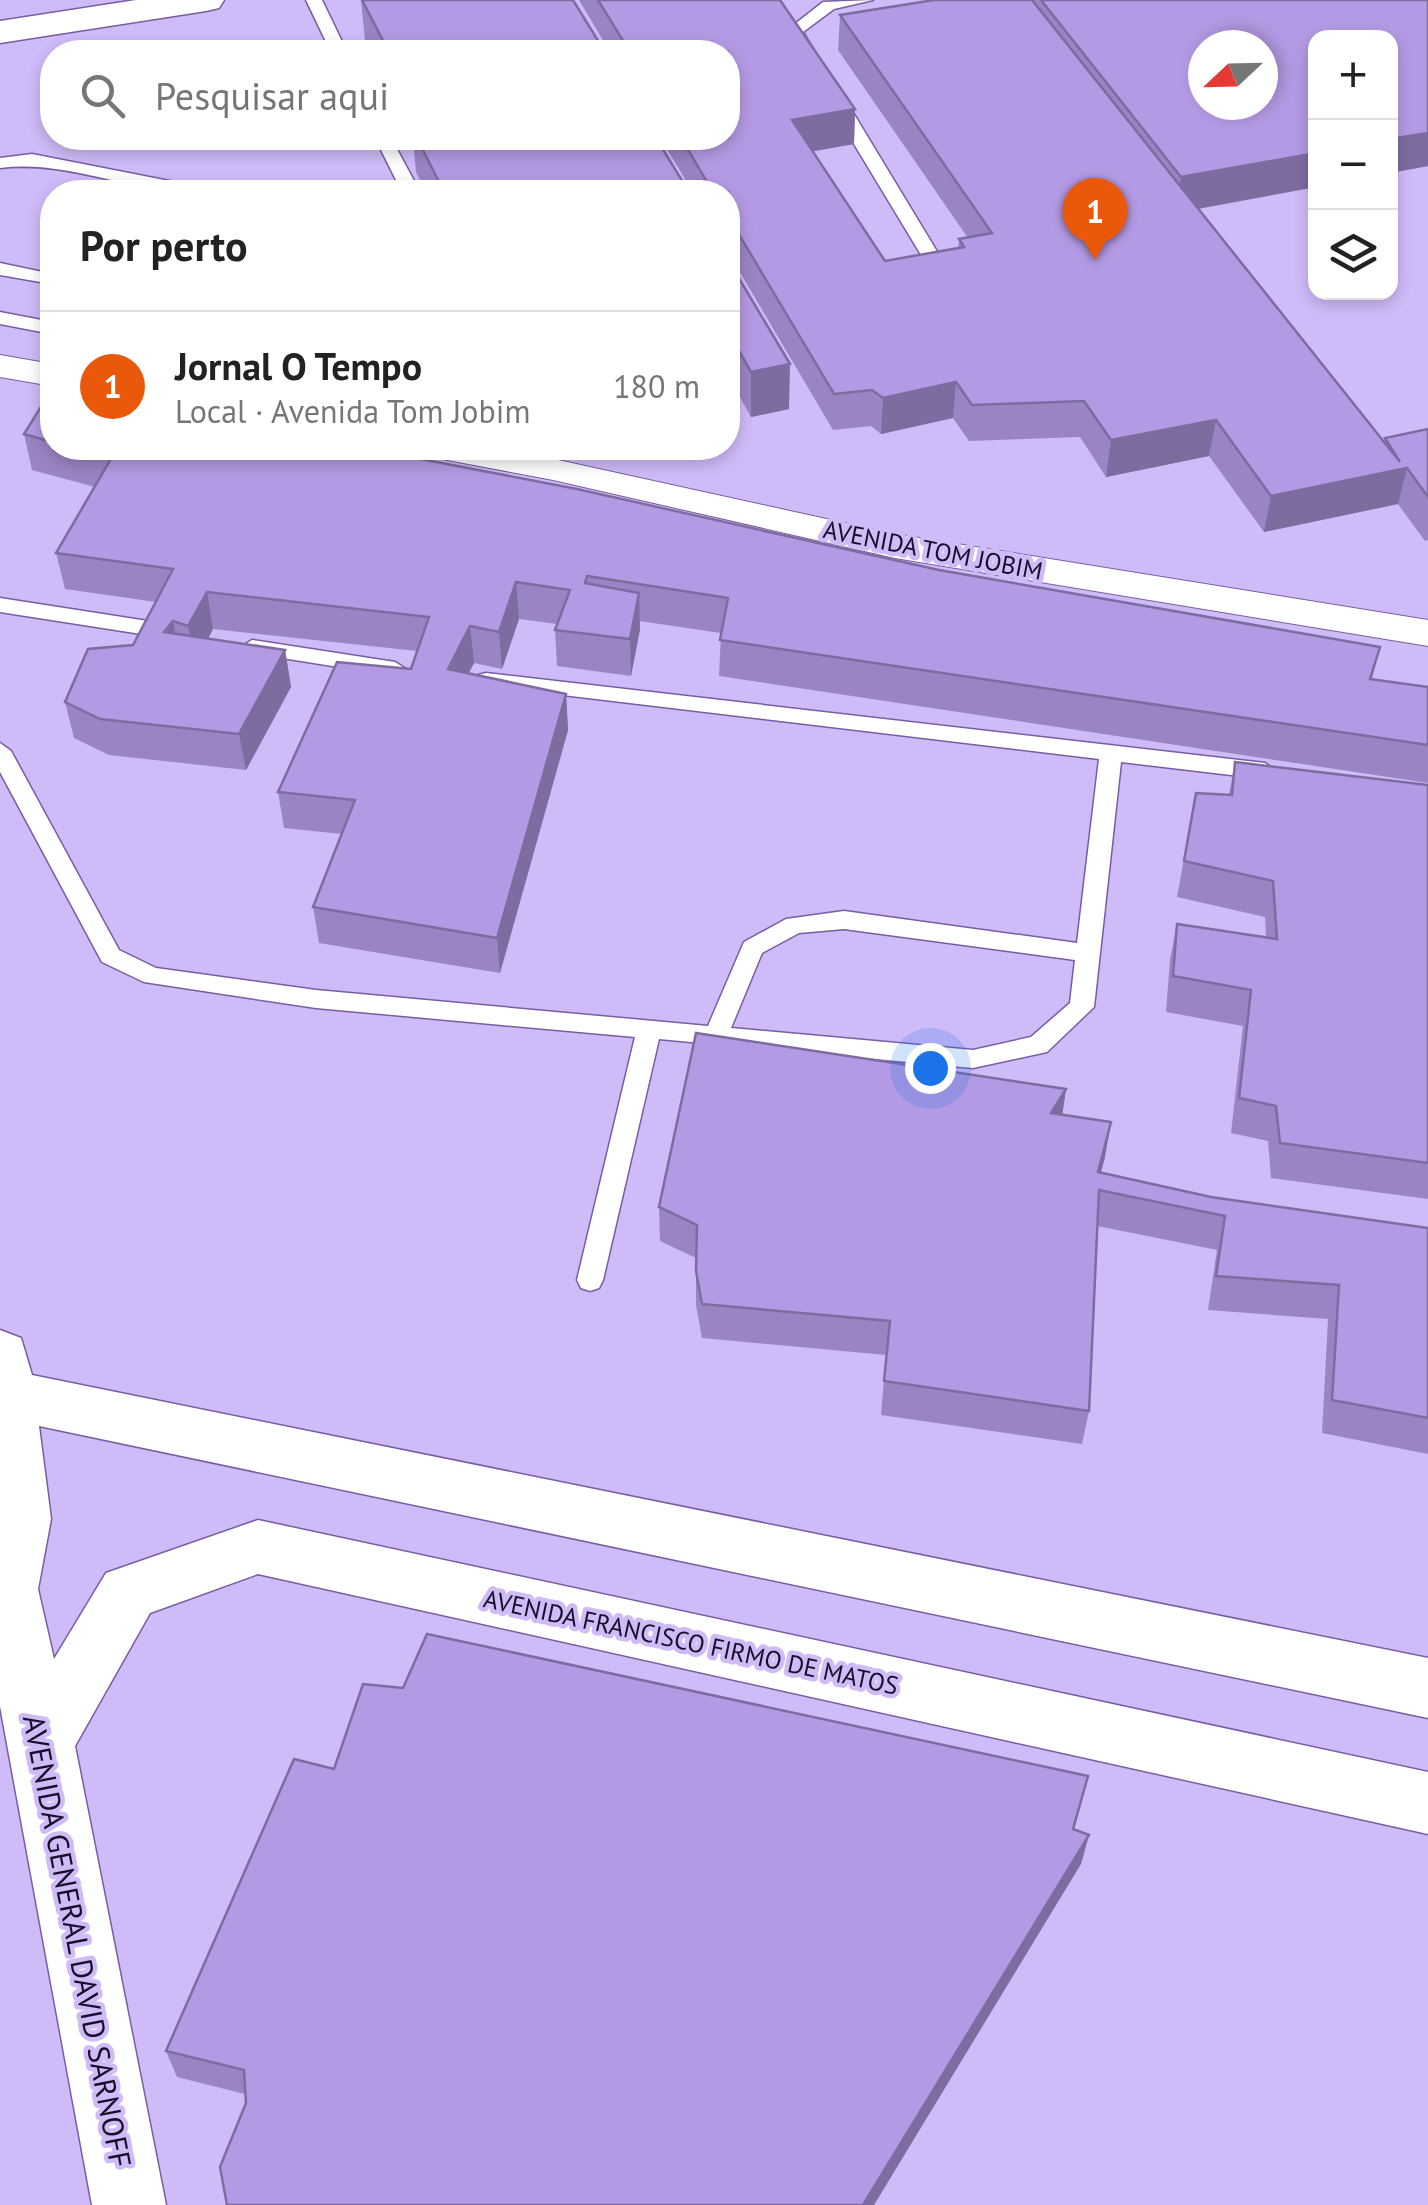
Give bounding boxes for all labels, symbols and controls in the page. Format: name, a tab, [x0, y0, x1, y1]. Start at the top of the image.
north arrow	[1188, 30, 1278, 120]
map controls	[1308, 30, 1398, 300]
button: +	[1308, 30, 1398, 120]
search box	[40, 40, 740, 150]
icon: search	[75, 68, 130, 123]
text: Pesquisar aqui	[155, 71, 389, 120]
button: −	[1308, 120, 1398, 210]
pin: 1	[1062, 178, 1128, 260]
button: layers	[1308, 210, 1398, 300]
text: Por perto	[80, 218, 247, 273]
text: Jornal O Tempo	[175, 341, 422, 390]
text: 1	[103, 365, 122, 407]
text: 180 m	[613, 365, 700, 407]
text: Local · Avenida Tom Jobim	[175, 390, 530, 432]
street label: AVENIDA TOM JOBIM	[821, 513, 1045, 587]
your location	[905, 1043, 956, 1094]
street label: AVENIDA FRANCISCO FIRMO DE MATOS	[481, 1582, 901, 1702]
street label: AVENIDA GENERAL DAVID SARNOFF	[15, 1711, 141, 2171]

